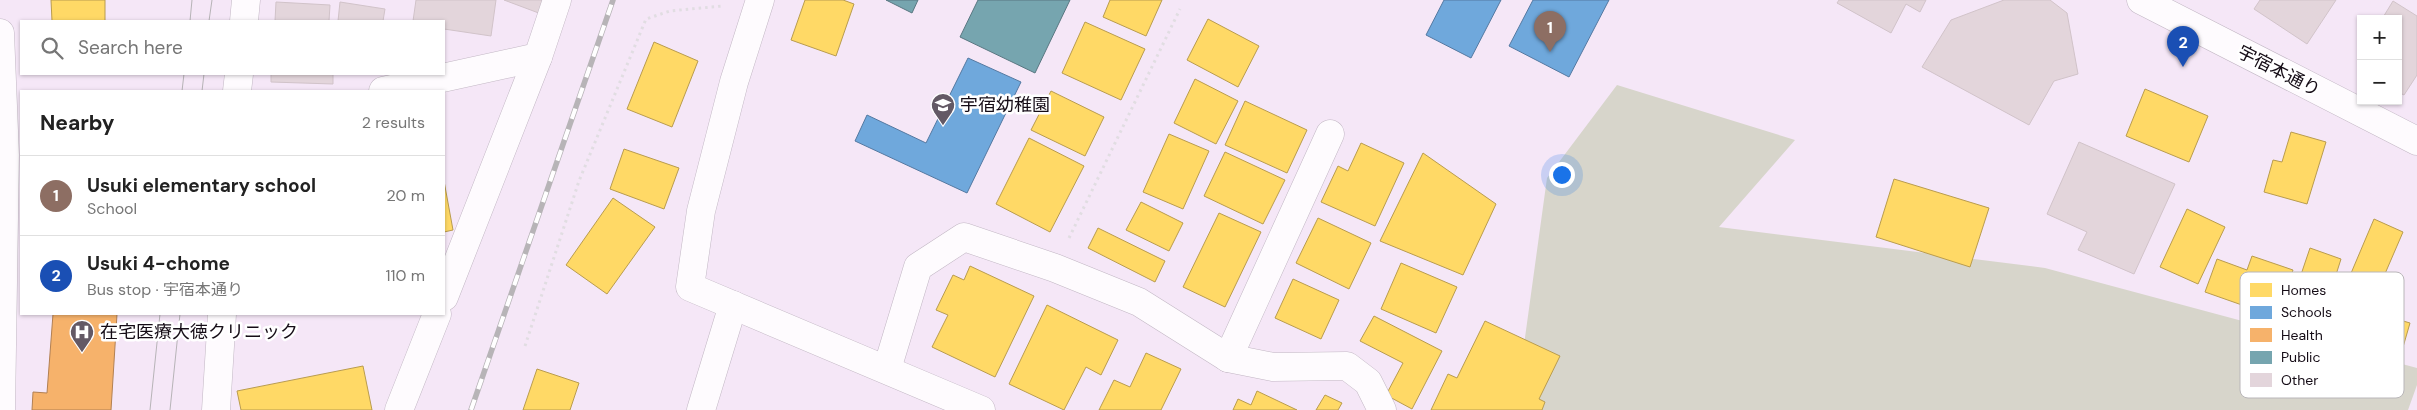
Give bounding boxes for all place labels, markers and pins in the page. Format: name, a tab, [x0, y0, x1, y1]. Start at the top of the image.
pin: 1	[1534, 11, 1566, 52]
pin: 2	[2167, 26, 2199, 67]
school or university icon: 宇宿幼稚園	[930, 92, 956, 126]
place label: 宇宿幼稚園	[960, 93, 1050, 117]
hospital icon: 在宅医療大徳クリニック	[69, 319, 95, 353]
place label: 在宅医療大徳クリニック	[100, 320, 298, 344]

